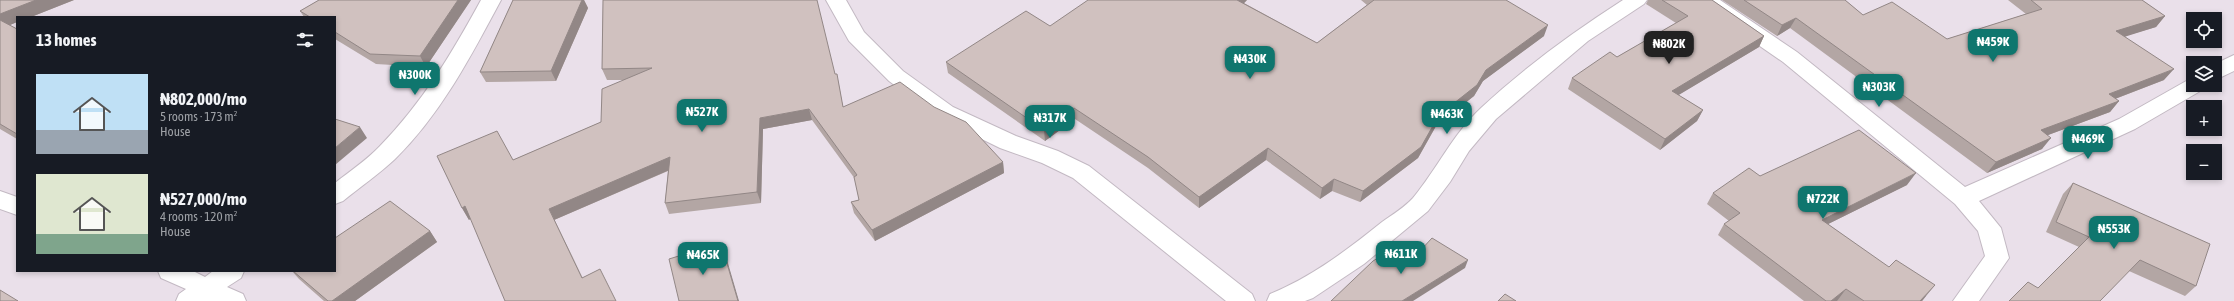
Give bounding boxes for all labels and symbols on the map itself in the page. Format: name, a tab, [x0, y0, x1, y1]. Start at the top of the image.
pin: ₦459K	[1965, 29, 2021, 63]
pin: ₦802K	[1641, 31, 1697, 65]
pin: ₦430K	[1222, 46, 1278, 80]
pin: ₦300K	[387, 62, 443, 96]
pin: ₦303K	[1851, 74, 1907, 108]
pin: ₦527K	[674, 99, 730, 133]
pin: ₦463K	[1419, 101, 1475, 135]
pin: ₦317K	[1022, 105, 1078, 139]
pin: ₦469K	[2060, 126, 2116, 160]
pin: ₦722K	[1795, 186, 1851, 220]
pin: ₦553K	[2086, 216, 2142, 250]
pin: ₦611K	[1373, 241, 1429, 275]
pin: ₦465K	[675, 242, 731, 276]

